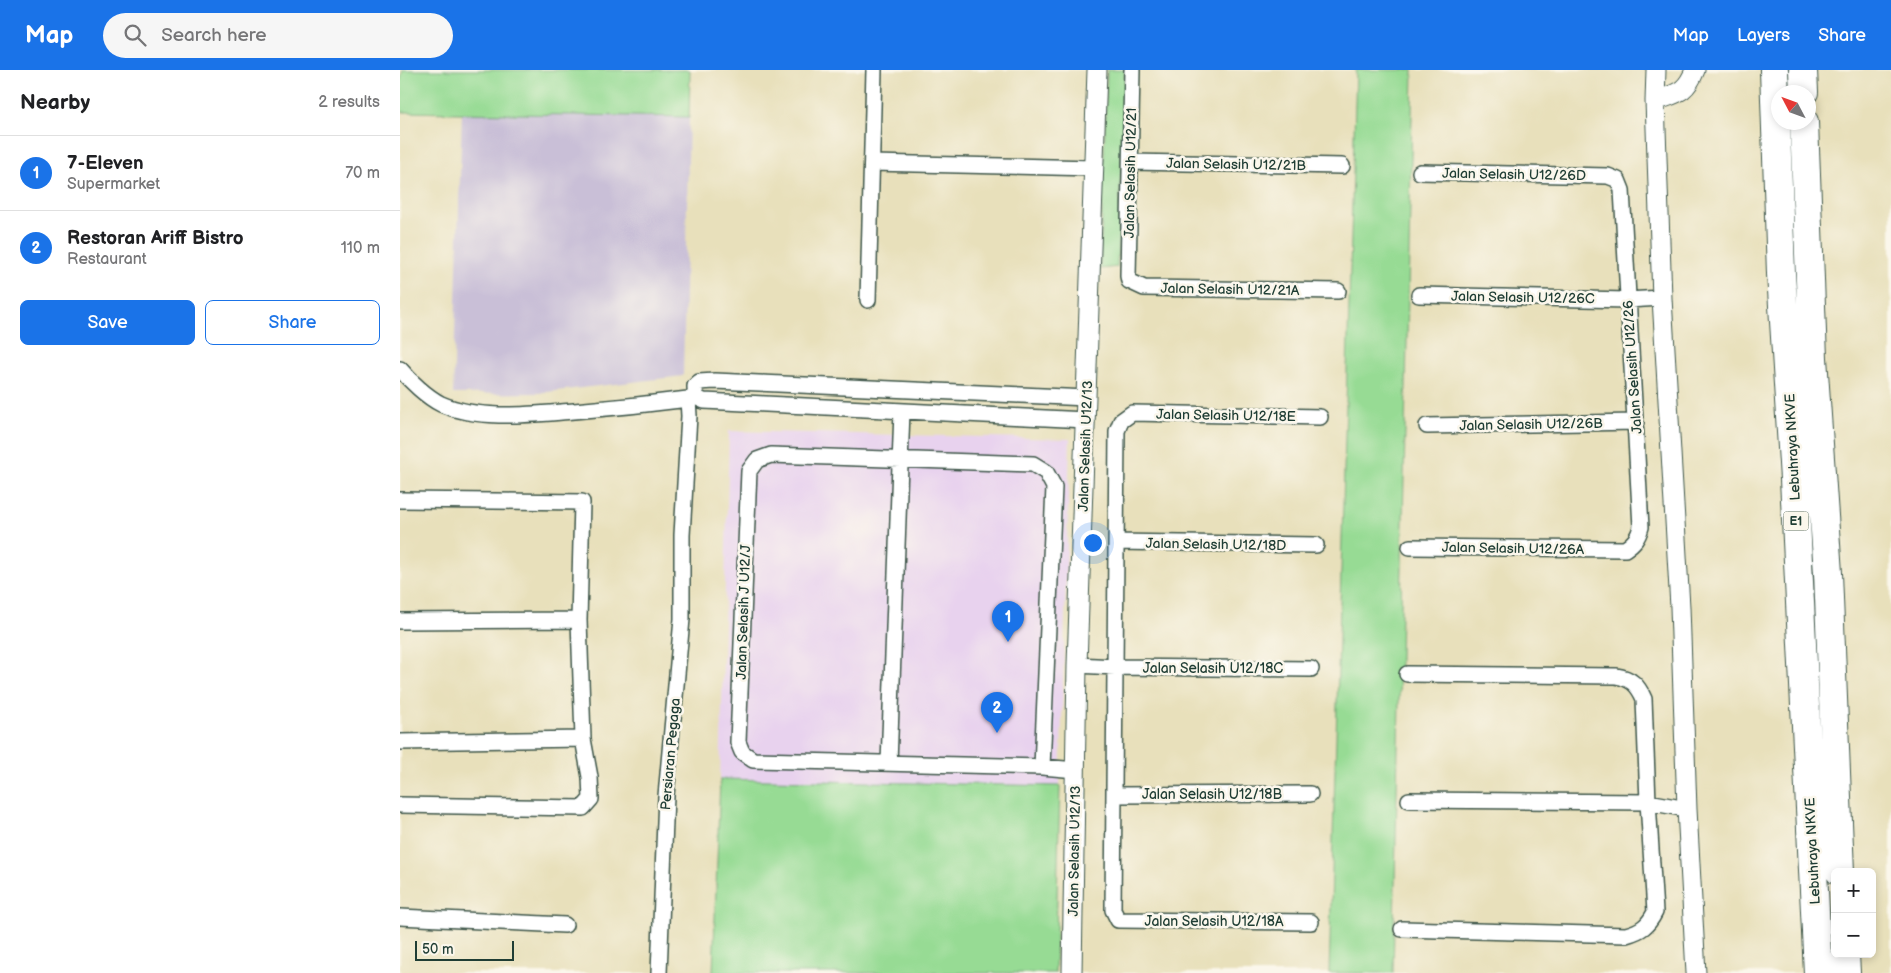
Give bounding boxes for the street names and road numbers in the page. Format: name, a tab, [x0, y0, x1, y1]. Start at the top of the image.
street label: Jalan Selasih U12/21	[1121, 108, 1140, 238]
street label: Jalan Selasih U12/21B	[1166, 155, 1307, 174]
street label: Jalan Selasih U12/26D	[1442, 165, 1586, 184]
street label: Jalan Selasih U12/21A	[1160, 280, 1300, 299]
street label: Jalan Selasih U12/26C	[1451, 288, 1595, 307]
street label: Jalan Selasih U12/26	[1619, 299, 1646, 434]
street label: Jalan Selasih U12/13	[1075, 380, 1096, 512]
street label: Lebuhraya NKVE	[1781, 393, 1804, 501]
street label: Jalan Selasih U12/18E	[1156, 406, 1296, 425]
street label: Jalan Selasih U12/26B	[1459, 415, 1603, 434]
road number: E1	[1784, 512, 1808, 531]
street label: Jalan Selasih U12/18D	[1145, 535, 1287, 554]
street label: Jalan Selasih U12/26A	[1442, 539, 1585, 558]
street label: Jalan Selasih J U12/J	[733, 544, 754, 680]
street label: Jalan Selasih U12/18C	[1143, 660, 1283, 677]
street label: Persiaran Pegaga	[657, 697, 684, 811]
street label: Jalan Selasih U12/13	[1065, 785, 1084, 917]
street label: Jalan Selasih U12/18B	[1142, 786, 1282, 803]
street label: Lebuhraya NKVE	[1801, 797, 1824, 905]
street label: Jalan Selasih U12/18A	[1144, 913, 1284, 930]

